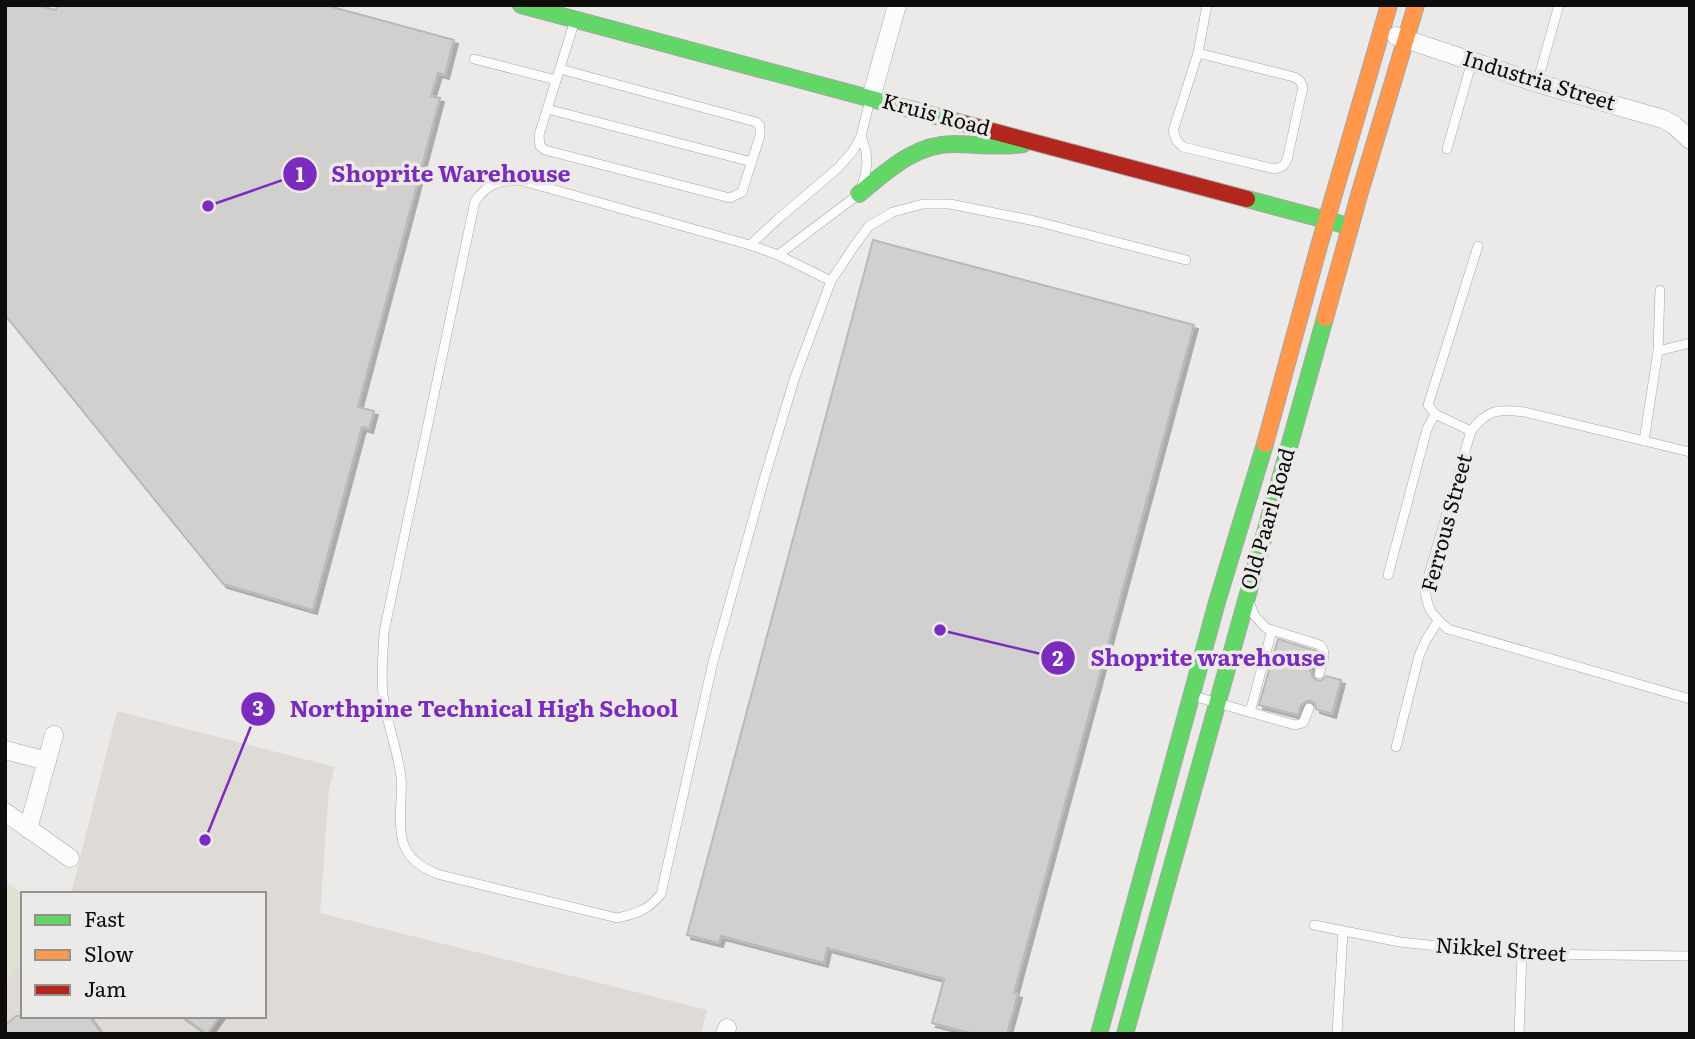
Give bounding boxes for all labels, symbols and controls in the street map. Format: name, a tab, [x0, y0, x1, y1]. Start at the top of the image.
street label: Industria Street	[1460, 41, 1620, 117]
street label: Kruis Road	[879, 83, 994, 142]
callout: Shoprite Warehouse	[282, 152, 585, 196]
text: Shoprite Warehouse	[331, 155, 571, 189]
text: 1	[296, 157, 305, 188]
street label: Old Paarl Road	[1231, 444, 1301, 593]
street label: Ferrous Street	[1411, 449, 1478, 595]
callout: Shoprite warehouse	[1041, 636, 1339, 680]
text: Shoprite warehouse	[1090, 639, 1326, 673]
text: 2	[1052, 641, 1064, 672]
callout: Northpine Technical High School	[240, 687, 692, 731]
text: Northpine Technical High School	[290, 690, 678, 724]
text: 3	[252, 691, 264, 722]
legend	[21, 892, 266, 1018]
text: Fast	[84, 902, 125, 933]
street label: Nikkel Street	[1435, 927, 1568, 968]
text: Slow	[84, 937, 134, 968]
text: Jam	[84, 972, 126, 1003]

